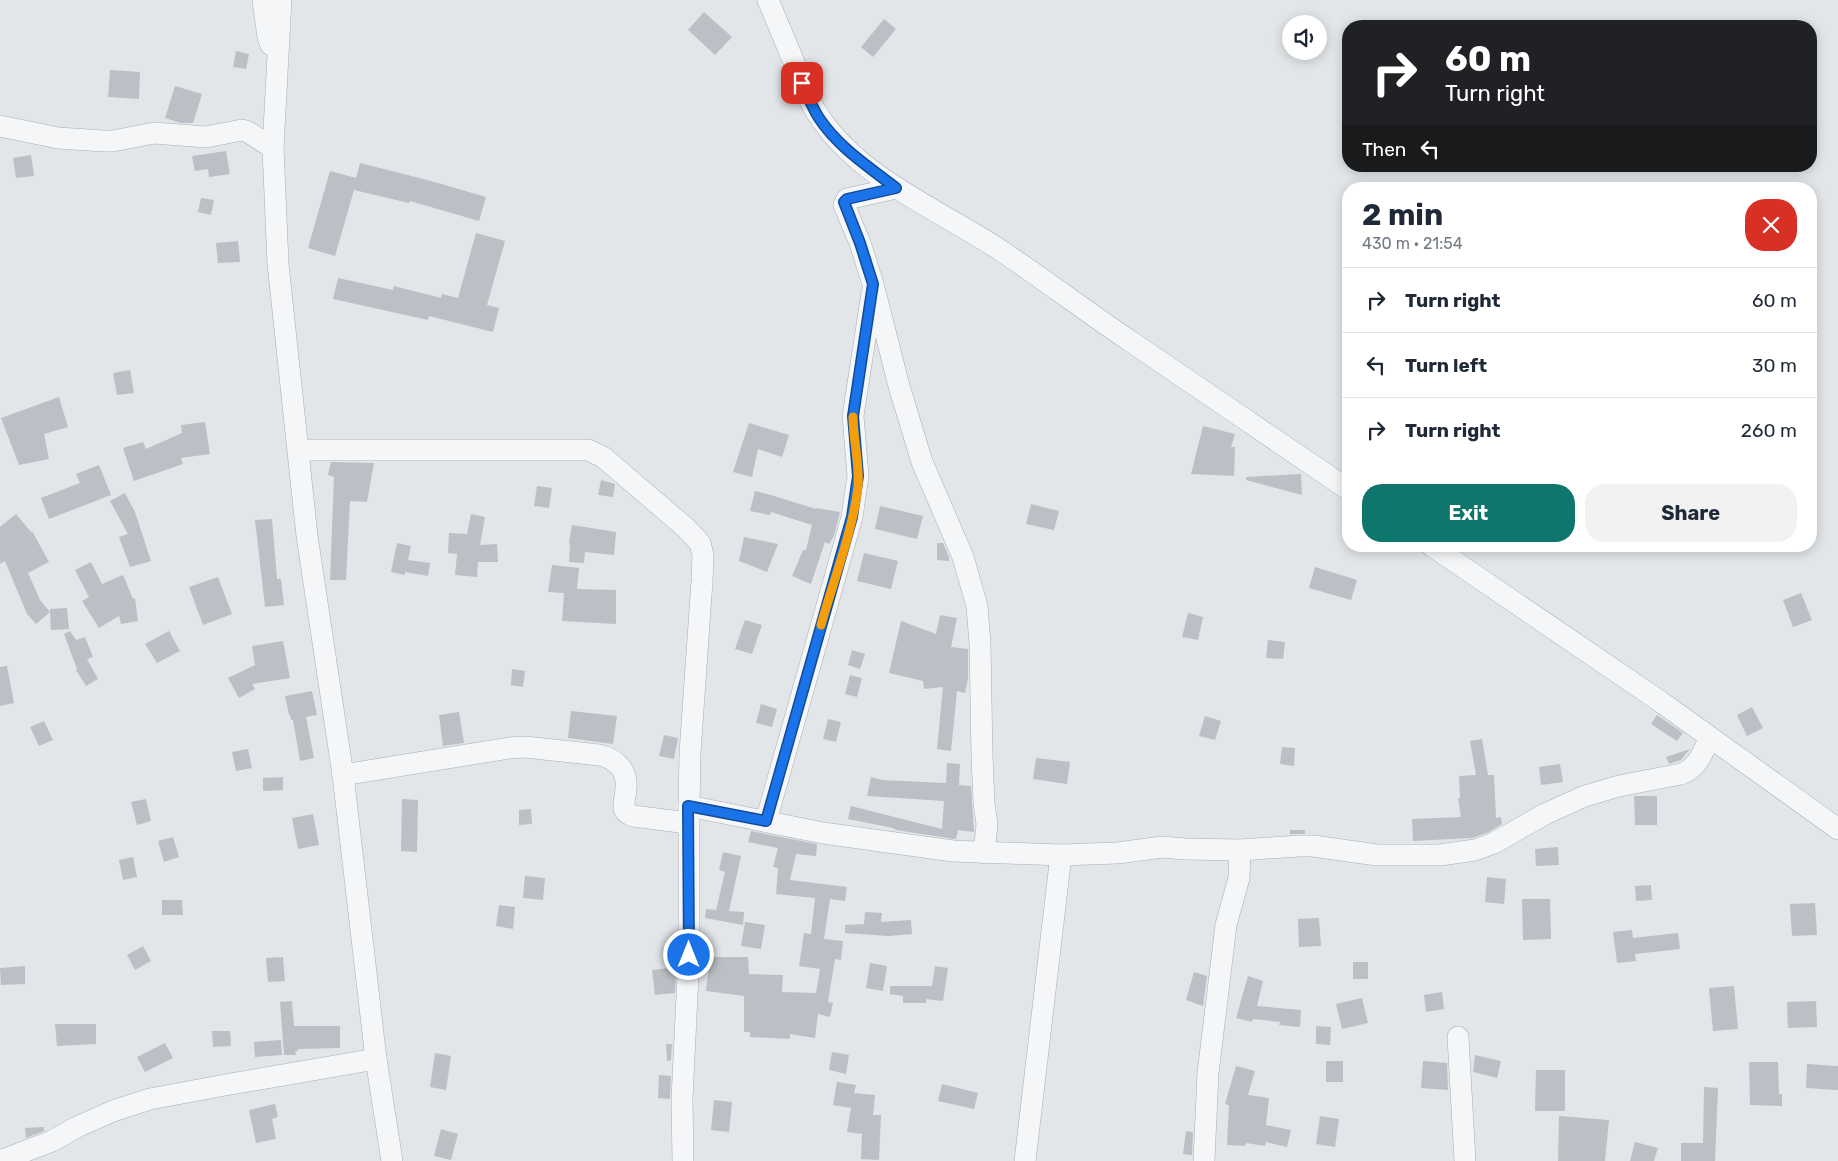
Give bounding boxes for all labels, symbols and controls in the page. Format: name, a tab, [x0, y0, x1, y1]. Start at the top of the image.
map controls	[1282, 15, 1327, 60]
button: sound	[1282, 15, 1327, 60]
text: 60 m	[1445, 38, 1531, 80]
icon: right	[1362, 40, 1427, 105]
pin	[781, 62, 823, 104]
icon: arrive	[788, 69, 816, 97]
text: Turn right	[1445, 80, 1545, 107]
icon: left	[1416, 135, 1444, 163]
text: Then	[1362, 138, 1406, 161]
text: 2 min	[1362, 197, 1443, 233]
button: close	[1745, 199, 1797, 251]
text: 430 m · 21:54	[1362, 234, 1463, 253]
icon: right	[1362, 286, 1390, 314]
text: Turn right	[1405, 289, 1500, 312]
text: 60 m	[1752, 289, 1797, 312]
icon: left	[1362, 351, 1390, 379]
text: Turn left	[1405, 354, 1487, 377]
text: 30 m	[1752, 354, 1797, 377]
icon: right	[1362, 416, 1390, 444]
text: Turn right	[1405, 419, 1500, 442]
text: 260 m	[1741, 419, 1797, 442]
button: Exit	[1362, 484, 1575, 542]
button: Share	[1585, 484, 1797, 542]
position arrow	[662, 928, 714, 980]

